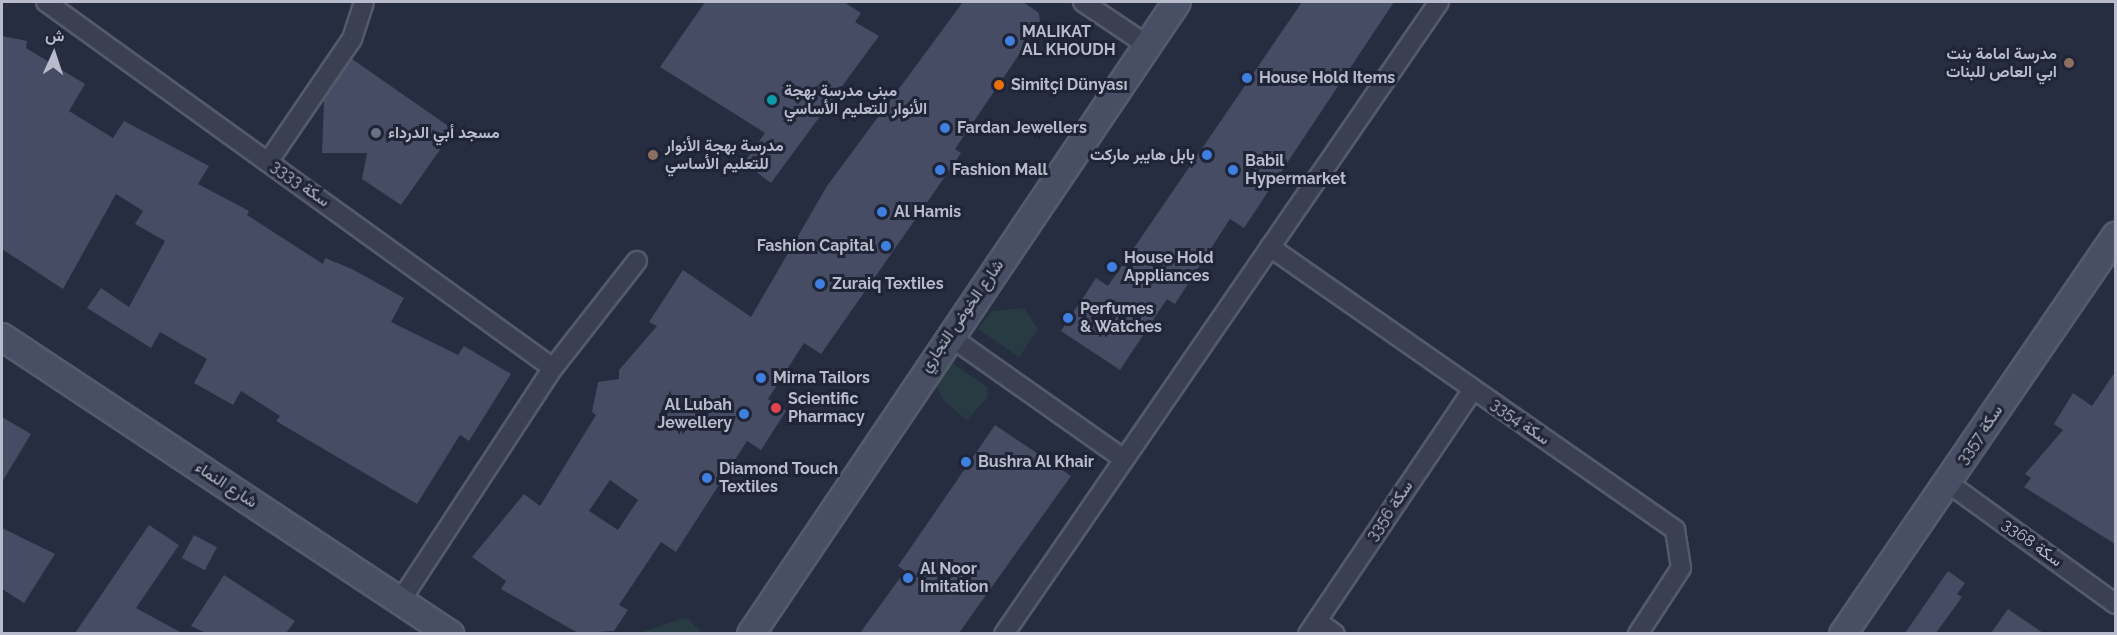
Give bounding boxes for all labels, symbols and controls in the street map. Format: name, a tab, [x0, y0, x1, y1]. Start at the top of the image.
place label: MALIKAT AL KHOUDH	[1022, 22, 1116, 60]
north arrow	[24, 24, 84, 84]
text: ش	[45, 26, 65, 46]
marker: MALIKAT AL KHOUDH	[1003, 34, 1017, 48]
place label: مدرسة امامة بنت ابي العاص للبنات	[1946, 44, 2057, 82]
marker: مدرسة امامة بنت ابي العاص للبنات	[2062, 56, 2076, 70]
place label: House Hold Items	[1259, 68, 1395, 88]
marker: House Hold Items	[1240, 71, 1254, 85]
place label: Simitçi Dünyası	[1011, 75, 1127, 95]
marker: Simitçi Dünyası	[992, 78, 1006, 92]
place label: مبنى مدرسة بهجة الأنوار للتعليم الأساسي	[784, 81, 927, 119]
marker: مبنى مدرسة بهجة الأنوار للتعليم الأساسي	[765, 93, 779, 107]
place label: Fardan Jewellers	[957, 118, 1087, 138]
marker: Fardan Jewellers	[938, 121, 952, 135]
place label: مسجد أبي الدرداء	[388, 123, 500, 143]
marker: مسجد أبي الدرداء	[369, 126, 383, 140]
place label: مدرسة بهجة الأنوار للتعليم الأساسي	[665, 136, 784, 174]
place label: بابل هايبر ماركت	[1090, 145, 1195, 165]
marker: مدرسة بهجة الأنوار للتعليم الأساسي	[646, 148, 660, 162]
marker: بابل هايبر ماركت	[1200, 148, 1214, 162]
place label: Babil Hypermarket	[1245, 151, 1346, 189]
street label: سكة 3333	[267, 157, 333, 211]
place label: Fashion Mall	[952, 160, 1048, 180]
marker: Fashion Mall	[933, 163, 947, 177]
marker: Babil Hypermarket	[1226, 163, 1240, 177]
place label: Al Hamis	[894, 202, 962, 222]
marker: Al Hamis	[875, 205, 889, 219]
place label: Fashion Capital	[757, 236, 874, 256]
marker: Fashion Capital	[879, 239, 893, 253]
place label: House Hold Appliances	[1124, 248, 1214, 286]
street label: شارع الخوض التجاري	[916, 256, 1008, 376]
marker: House Hold Appliances	[1105, 260, 1119, 274]
place label: Zuraiq Textiles	[832, 274, 944, 294]
marker: Zuraiq Textiles	[813, 277, 827, 291]
place label: Perfumes & Watches	[1080, 299, 1162, 337]
marker: Perfumes & Watches	[1061, 311, 1075, 325]
place label: Mirna Tailors	[773, 368, 870, 388]
marker: Mirna Tailors	[754, 371, 768, 385]
place label: Scientific Pharmacy	[788, 389, 865, 427]
place label: Al Lubah Jewellery	[658, 395, 732, 433]
street label: سكة 3354	[1487, 395, 1553, 449]
marker: Scientific Pharmacy	[769, 401, 783, 415]
street label: سكة 3357	[1953, 402, 2007, 468]
marker: Al Lubah Jewellery	[737, 407, 751, 421]
place label: Bushra Al Khair	[978, 452, 1095, 472]
marker: Bushra Al Khair	[959, 455, 973, 469]
street label: شارع النماء	[191, 458, 261, 512]
place label: Diamond Touch Textiles	[719, 459, 839, 497]
marker: Diamond Touch Textiles	[700, 471, 714, 485]
street label: سكة 3356	[1363, 477, 1417, 545]
street label: سكة 3368	[1998, 515, 2066, 571]
place label: Al Noor Imitation	[920, 559, 988, 597]
marker: Al Noor Imitation	[901, 571, 915, 585]

